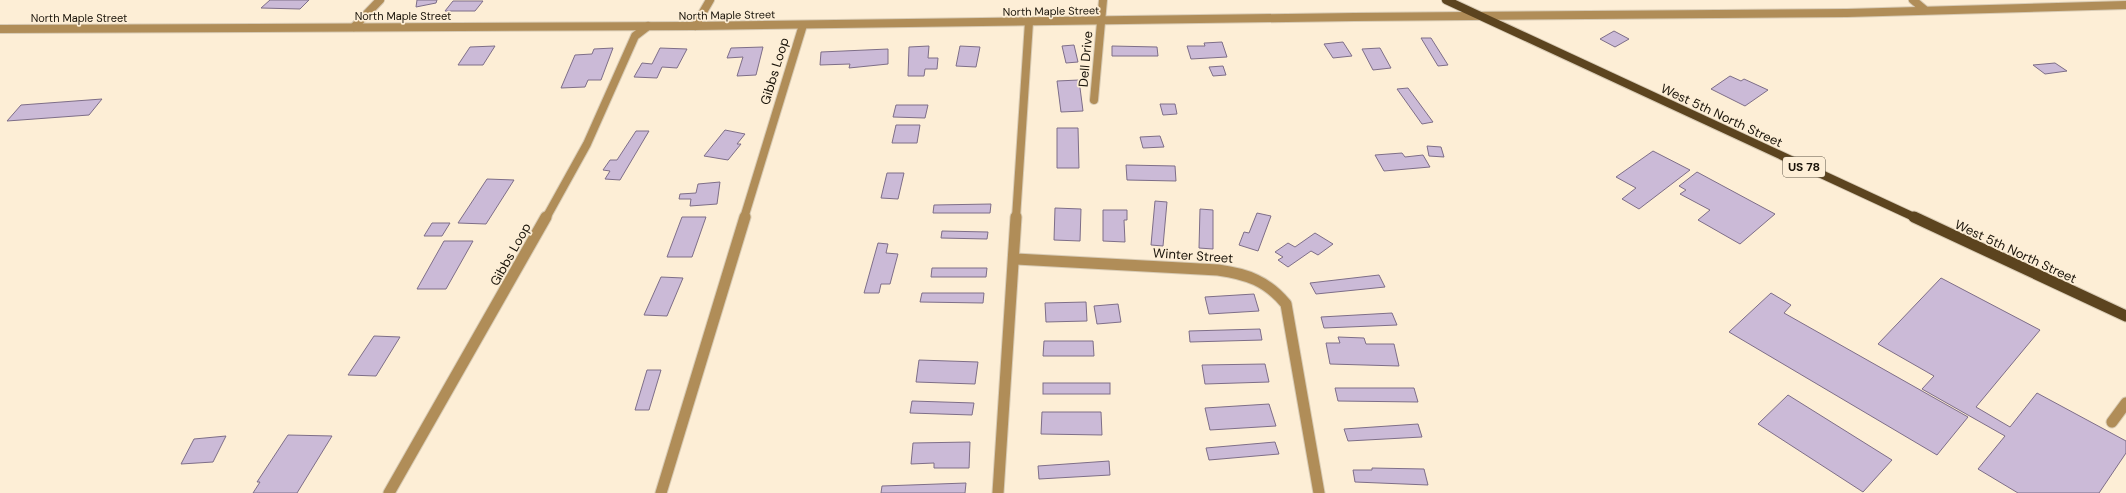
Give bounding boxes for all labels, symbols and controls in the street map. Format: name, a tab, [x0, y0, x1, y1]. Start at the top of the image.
street label: North Maple Street	[1003, 3, 1099, 19]
street label: North Maple Street	[679, 7, 775, 23]
street label: North Maple Street	[355, 9, 451, 23]
street label: North Maple Street	[31, 11, 127, 25]
street label: Dell Drive	[1075, 30, 1096, 88]
street label: Gibbs Loop	[756, 35, 793, 107]
street label: West 5th North Street	[1658, 80, 1785, 151]
road number: US 78	[1783, 157, 1825, 177]
street label: West 5th North Street	[1952, 216, 2079, 287]
street label: Gibbs Loop	[486, 220, 535, 289]
street label: Winter Street	[1152, 244, 1234, 267]

